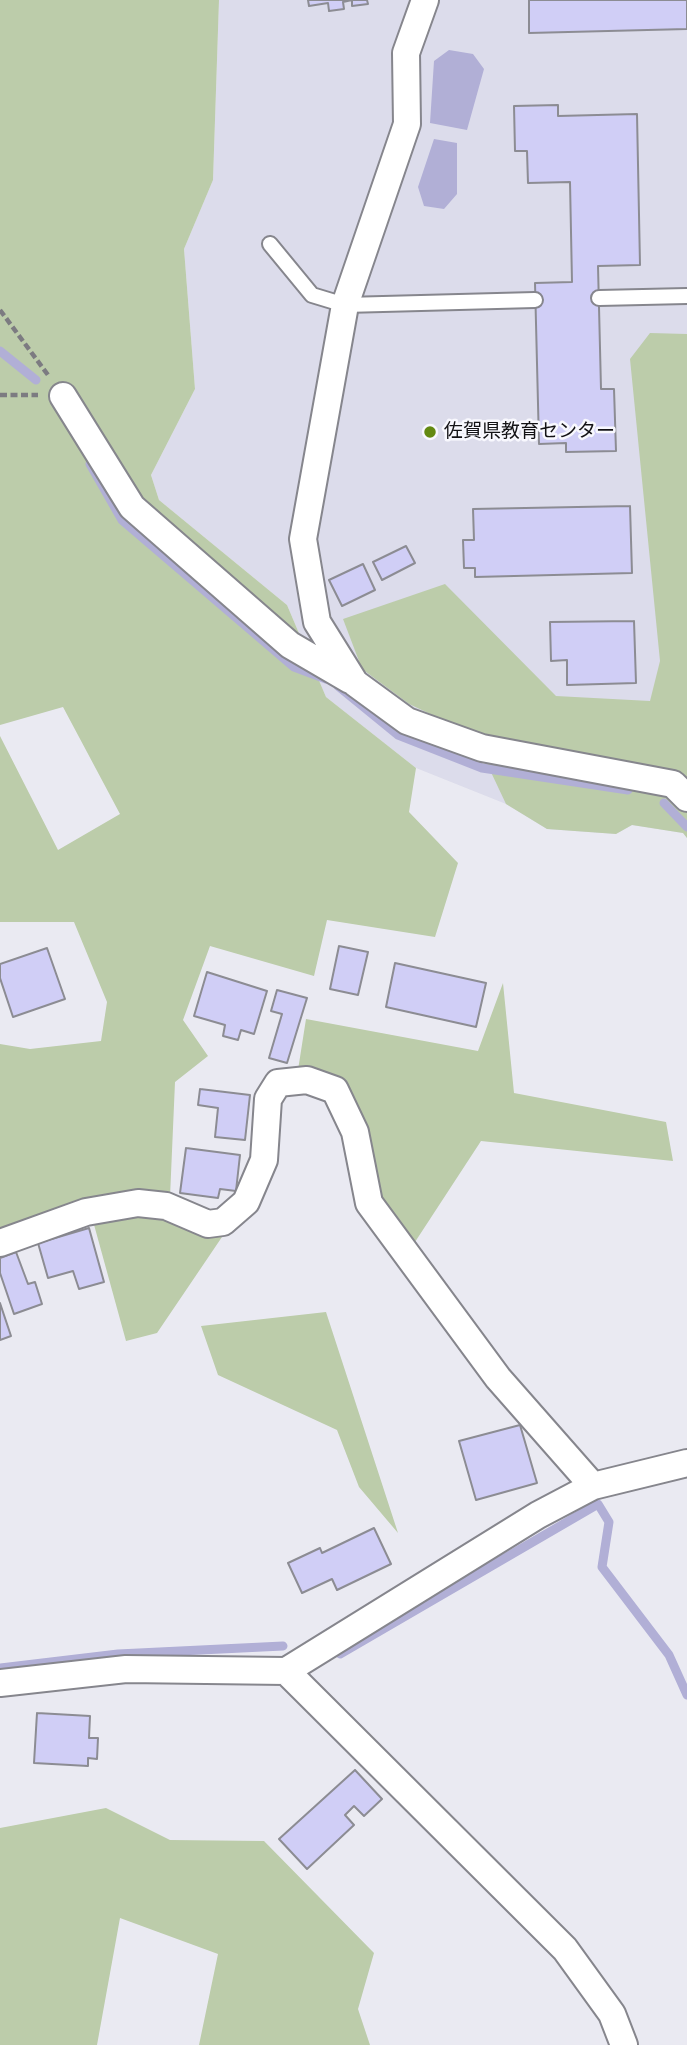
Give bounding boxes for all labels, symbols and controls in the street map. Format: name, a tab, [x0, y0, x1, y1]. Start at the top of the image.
place label: 佐賀県教育センター	[444, 421, 615, 443]
marker: 佐賀県教育センター	[422, 424, 438, 440]

